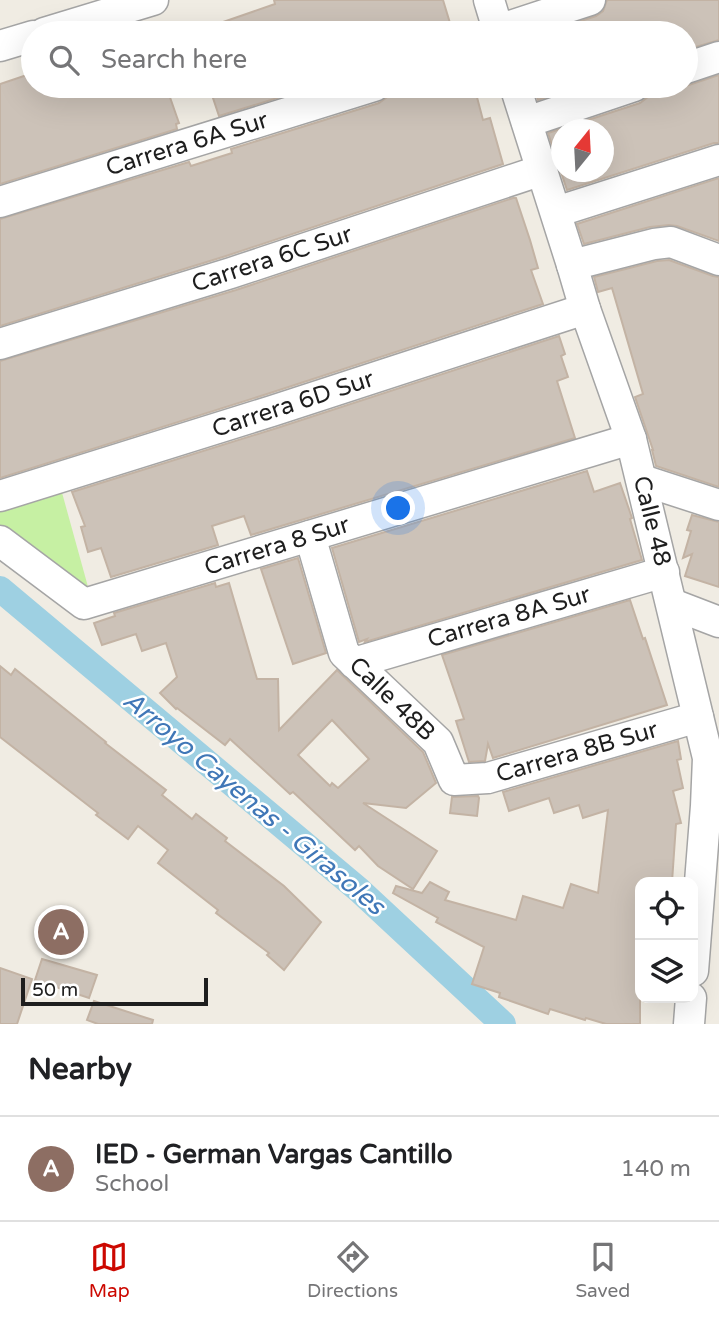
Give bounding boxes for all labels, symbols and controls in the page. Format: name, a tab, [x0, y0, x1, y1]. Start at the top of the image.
search box	[21, 21, 698, 98]
icon: search	[45, 41, 83, 79]
text: Search here	[101, 44, 247, 75]
street label: Carrera 6A Sur	[102, 105, 272, 182]
north arrow	[551, 119, 614, 182]
street label: Carrera 6C Sur	[188, 219, 357, 299]
street label: Carrera 6D Sur	[208, 364, 378, 444]
street label: Calle 48	[627, 473, 677, 569]
your location	[381, 491, 415, 525]
street label: Carrera 8 Sur	[201, 510, 354, 582]
street label: Carrera 8A Sur	[424, 580, 595, 654]
street label: Calle 48B	[343, 651, 441, 747]
water label: Arroyo Cayenas - Girasoles	[117, 685, 392, 922]
street label: Carrera 8B Sur	[493, 715, 662, 789]
map controls	[635, 877, 698, 1003]
button: locate	[635, 877, 698, 940]
pin: A	[38, 906, 84, 958]
button: layers	[635, 940, 698, 1003]
scale bar	[21, 975, 208, 1007]
text: 50 m	[32, 979, 78, 1001]
text: Nearby	[28, 1051, 132, 1088]
text: IED - German Vargas Cantillo	[95, 1139, 453, 1170]
text: A	[42, 1155, 60, 1183]
text: 140 m	[621, 1155, 691, 1183]
text: School	[95, 1170, 169, 1198]
tab: Map	[89, 1238, 130, 1302]
tab: Directions	[307, 1238, 398, 1302]
tab: Saved	[575, 1238, 630, 1302]

